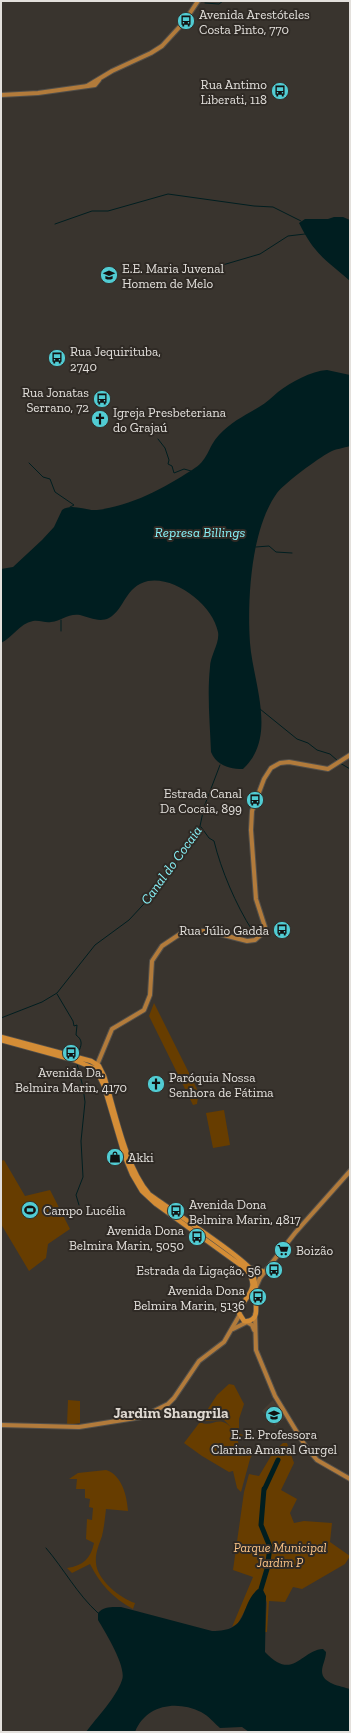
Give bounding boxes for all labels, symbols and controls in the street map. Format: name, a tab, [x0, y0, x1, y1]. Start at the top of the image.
place label: Avenida Arestóteles Costa Pinto, 770	[199, 7, 310, 37]
bus stop icon: Avenida Arestóteles Costa Pinto, 770	[176, 11, 196, 31]
place label: Rua Antimo Liberati, 118	[200, 77, 267, 107]
bus stop icon: Rua Antimo Liberati, 118	[270, 81, 290, 101]
place label: E.E. Maria Juvenal Homem de Melo	[122, 261, 224, 291]
school or university icon: E.E. Maria Juvenal Homem de Melo	[99, 265, 119, 285]
place label: Rua Jequirituba, 2740	[70, 344, 161, 374]
bus stop icon: Rua Jequirituba, 2740	[47, 348, 67, 368]
place label: Rua Jonatas Serrano, 72	[22, 385, 89, 415]
bus stop icon: Rua Jonatas Serrano, 72	[92, 389, 112, 409]
place label: Igreja Presbeteriana do Grajaú	[113, 405, 227, 436]
church icon: Igreja Presbeteriana do Grajaú	[90, 409, 110, 429]
water label: Represa Billings	[155, 524, 246, 541]
place label: Estrada Canal Da Cocaia, 899	[160, 786, 243, 816]
bus stop icon: Estrada Canal Da Cocaia, 899	[245, 790, 265, 810]
water label: Canal do Cocaia	[137, 823, 206, 908]
bus stop icon: Rua Júlio Gadda	[272, 920, 292, 940]
place label: Rua Júlio Gadda	[179, 923, 270, 938]
bus stop icon: Avenida Da. Belmira Marin, 4170	[61, 1043, 81, 1063]
place label: Avenida Da. Belmira Marin, 4170	[15, 1065, 127, 1095]
place label: Paróquia Nossa Senhora de Fátima	[169, 1070, 274, 1100]
church icon: Paróquia Nossa Senhora de Fátima	[146, 1074, 166, 1094]
shop icon: Akki	[105, 1147, 125, 1167]
place label: Akki	[128, 1150, 154, 1165]
place label: Avenida Dona Belmira Marin, 4817	[189, 1197, 301, 1227]
sports icon: Campo Lucélia	[20, 1200, 40, 1220]
bus stop icon: Avenida Dona Belmira Marin, 4817	[166, 1201, 186, 1221]
place label: Campo Lucélia	[43, 1203, 126, 1218]
place label: Avenida Dona Belmira Marin, 5050	[69, 1223, 185, 1253]
bus stop icon: Avenida Dona Belmira Marin, 5050	[187, 1227, 207, 1247]
supermarket icon: Boizão	[273, 1240, 293, 1260]
place label: Boizão	[296, 1243, 333, 1258]
bus stop icon: Estrada da Ligação, 56	[264, 1260, 284, 1280]
place label: Estrada da Ligação, 56	[136, 1263, 261, 1278]
place label: Avenida Dona Belmira Marin, 5136	[133, 1283, 246, 1313]
bus stop icon: Avenida Dona Belmira Marin, 5136	[248, 1287, 268, 1307]
district label: Jardim Shangrila	[113, 1404, 229, 1422]
school or university icon: E. E. Professora Clarina Amaral Gurgel	[264, 1405, 284, 1425]
place label: E. E. Professora Clarina Amaral Gurgel	[211, 1427, 338, 1457]
park label: Parque Municipal Jardim P	[233, 1540, 327, 1570]

